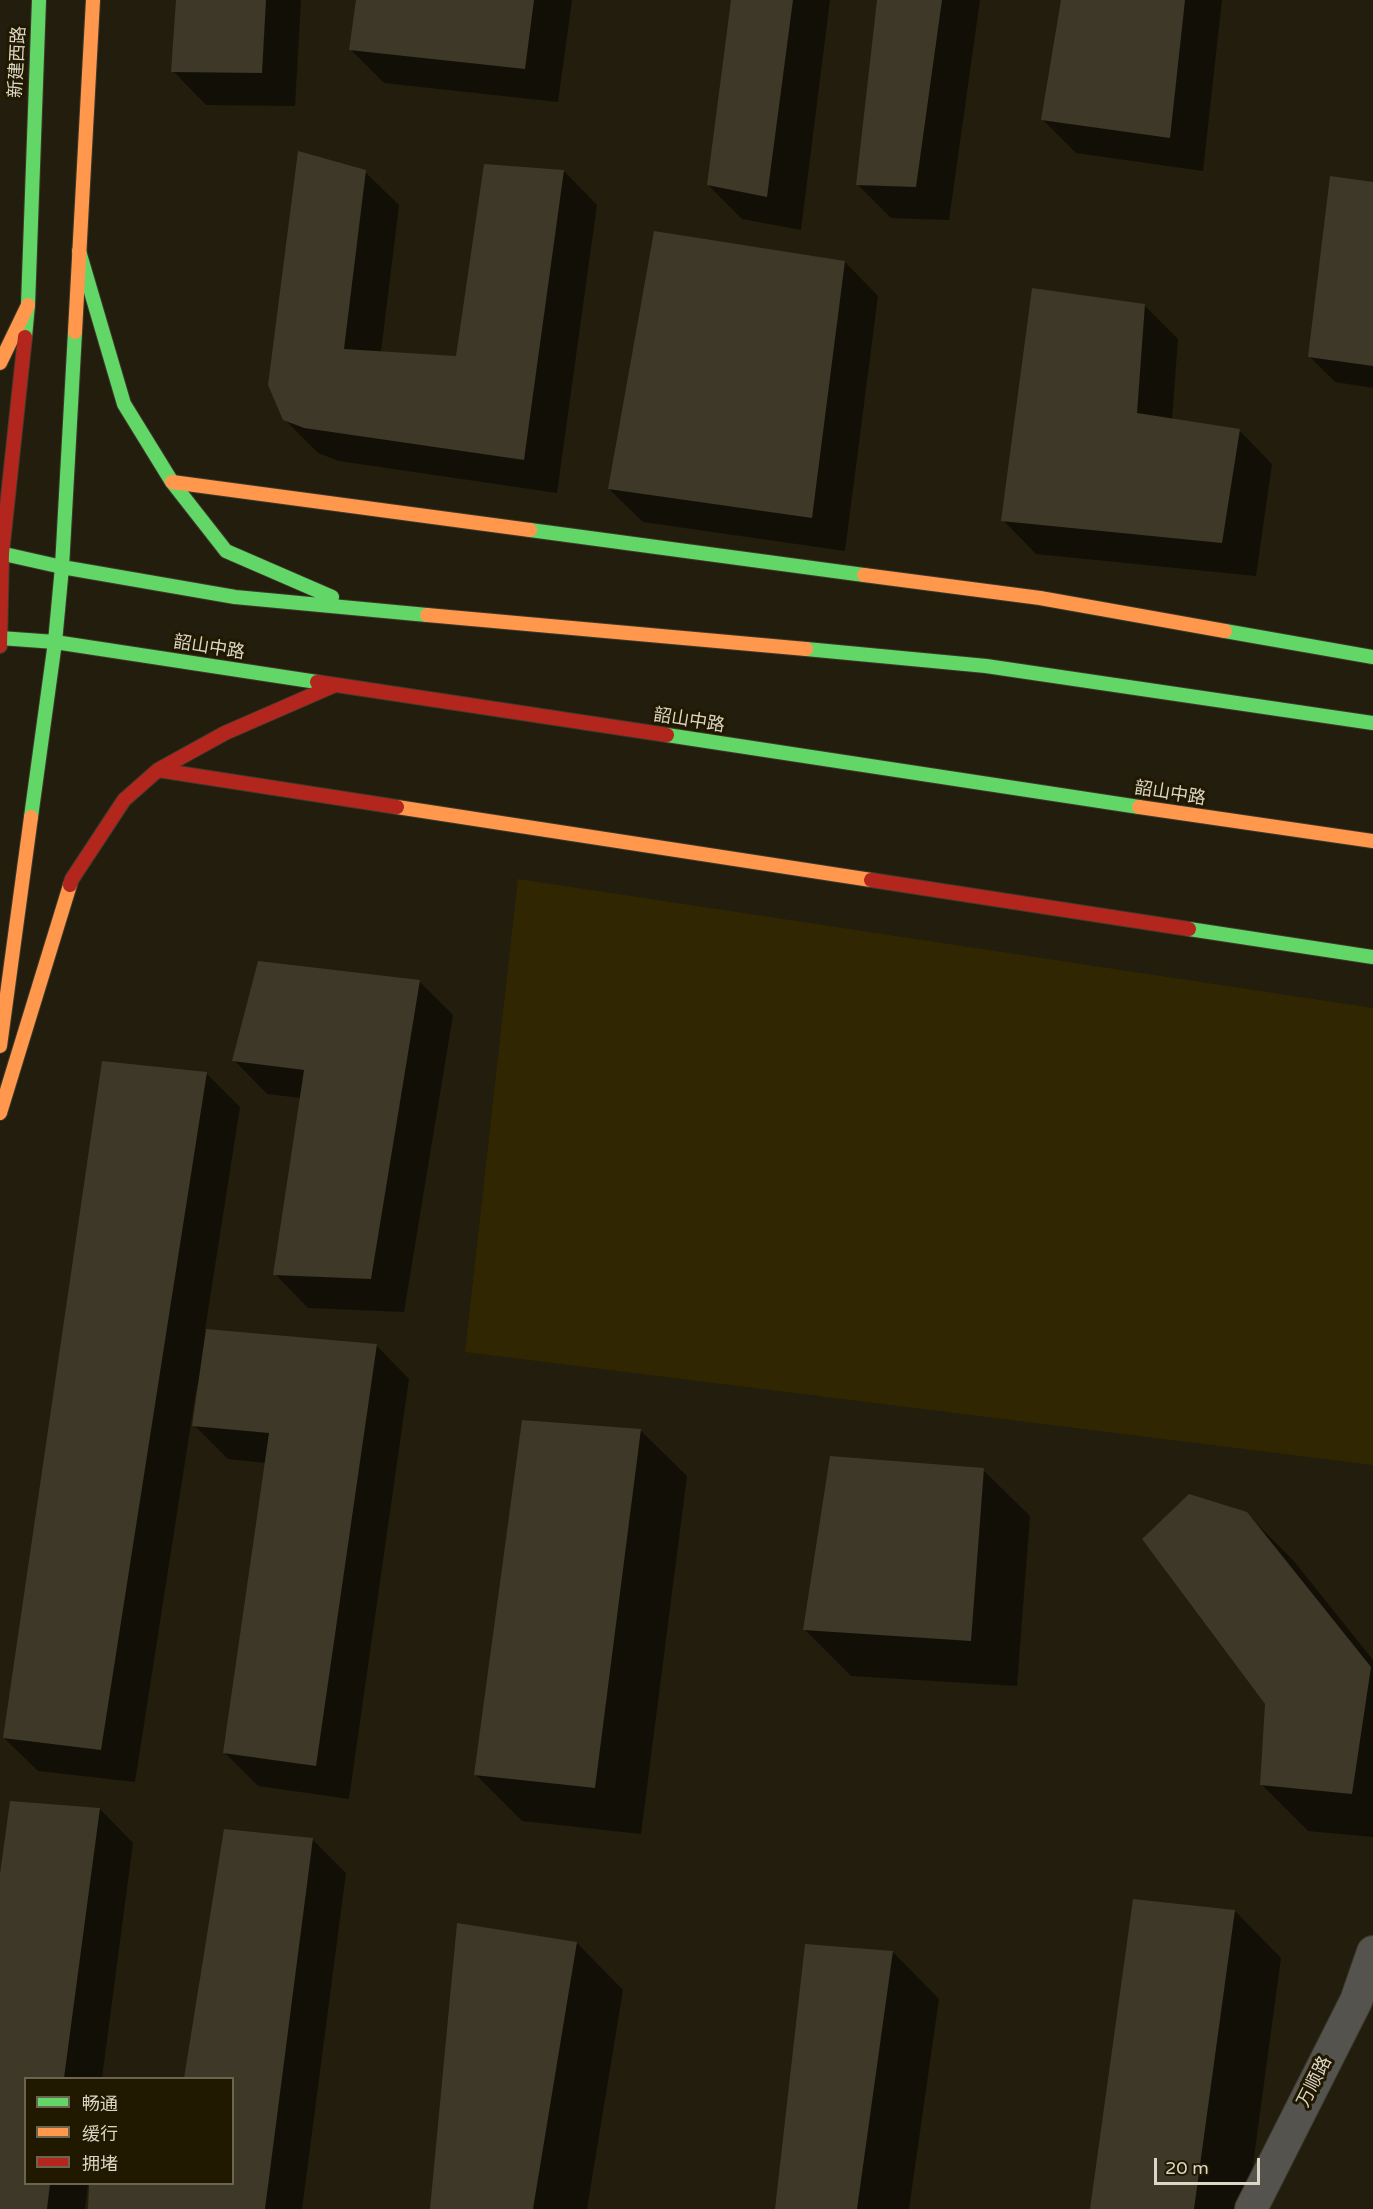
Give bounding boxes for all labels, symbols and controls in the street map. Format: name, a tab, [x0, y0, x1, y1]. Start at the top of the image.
street label: 新建西路	[5, 25, 31, 99]
street label: 韶山中路	[172, 632, 246, 664]
street label: 韶山中路	[652, 705, 726, 737]
street label: 韶山中路	[1133, 778, 1207, 810]
street label: 万顺路	[1293, 2053, 1337, 2111]
legend	[24, 2077, 234, 2185]
text: 畅通	[82, 2093, 118, 2115]
text: 缓行	[82, 2123, 118, 2145]
scale bar	[1157, 2146, 1264, 2184]
text: 拥堵	[82, 2153, 118, 2175]
text: 20 m	[1165, 2157, 1209, 2179]

